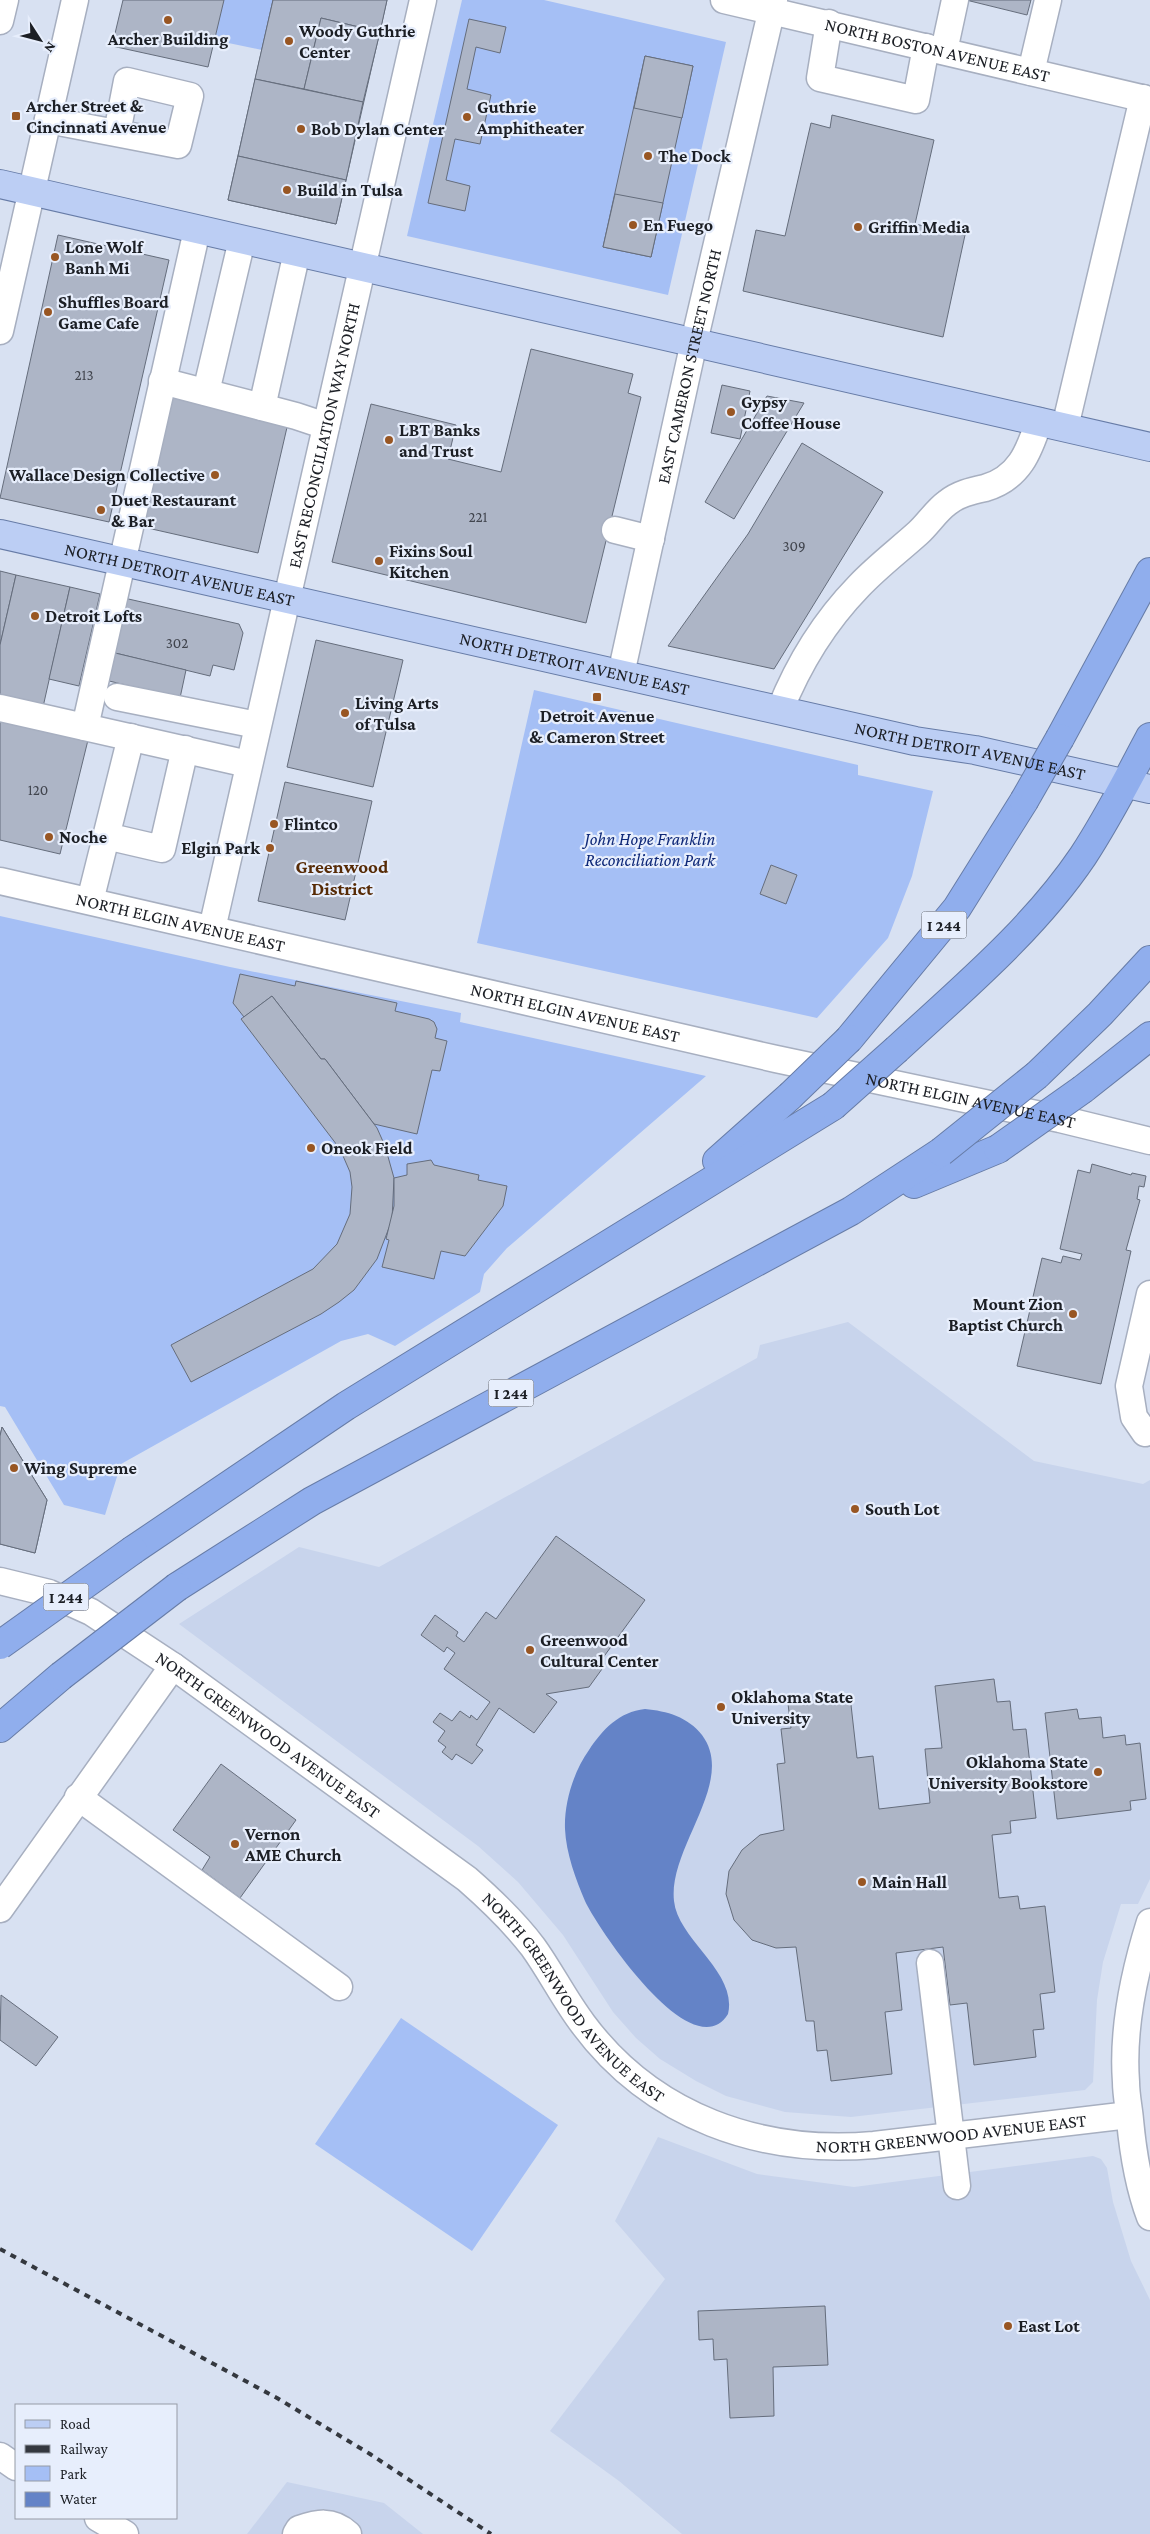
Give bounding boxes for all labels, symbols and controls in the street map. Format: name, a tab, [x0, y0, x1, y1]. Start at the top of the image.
marker: Archer Building	[162, 14, 174, 26]
street label: NORTH BOSTON AVENUE EAST	[823, 14, 1052, 86]
north arrow	[15, 15, 65, 65]
place label: Woody Guthrie Center	[298, 21, 415, 62]
place label: Archer Building	[107, 29, 228, 49]
marker: Woody Guthrie Center	[283, 35, 295, 47]
text: N	[41, 39, 60, 57]
place label: Archer Street & Cincinnati Avenue	[25, 96, 166, 137]
place label: Guthrie Amphitheater	[476, 97, 584, 138]
marker: Archer Street & Cincinnati Avenue	[10, 110, 22, 122]
marker: Guthrie Amphitheater	[461, 111, 473, 123]
place label: Bob Dylan Center	[311, 119, 445, 139]
marker: Bob Dylan Center	[295, 123, 307, 135]
place label: The Dock	[658, 146, 731, 166]
marker: The Dock	[642, 150, 654, 162]
place label: Build in Tulsa	[297, 180, 403, 200]
marker: Build in Tulsa	[281, 184, 293, 196]
place label: En Fuego	[643, 215, 713, 235]
place label: Griffin Media	[868, 217, 970, 237]
marker: En Fuego	[627, 219, 639, 231]
marker: Griffin Media	[852, 221, 864, 233]
place label: Lone Wolf Banh Mi	[65, 237, 144, 278]
street label: EAST CAMERON STREET NORTH	[653, 247, 725, 486]
marker: Lone Wolf Banh Mi	[49, 251, 61, 263]
place label: Shuffles Board Game Cafe	[58, 292, 169, 333]
street label: EAST RECONCILIATION WAY NORTH	[284, 301, 364, 570]
marker: Shuffles Board Game Cafe	[42, 306, 54, 318]
house number: 213	[74, 367, 94, 383]
place label: Gypsy Coffee House	[741, 392, 841, 433]
marker: Gypsy Coffee House	[725, 406, 737, 418]
place label: LBT Banks and Trust	[399, 420, 480, 461]
marker: LBT Banks and Trust	[383, 434, 395, 446]
place label: Wallace Design Collective	[8, 465, 205, 485]
marker: Wallace Design Collective	[209, 469, 221, 481]
place label: Duet Restaurant & Bar	[111, 490, 237, 531]
marker: Duet Restaurant & Bar	[95, 504, 107, 516]
house number: 221	[468, 509, 488, 525]
house number: 309	[782, 538, 806, 554]
street label: NORTH DETROIT AVENUE EAST	[63, 539, 297, 610]
place label: Fixins Soul Kitchen	[389, 541, 473, 582]
marker: Fixins Soul Kitchen	[373, 555, 385, 567]
place label: Detroit Lofts	[45, 606, 142, 626]
marker: Detroit Lofts	[29, 610, 41, 622]
street label: NORTH DETROIT AVENUE EAST	[458, 628, 692, 700]
house number: 302	[166, 635, 188, 651]
marker: Detroit Avenue & Cameron Street	[591, 691, 603, 703]
place label: Living Arts of Tulsa	[355, 693, 438, 734]
place label: Detroit Avenue & Cameron Street	[529, 706, 665, 747]
marker: Living Arts of Tulsa	[339, 707, 351, 719]
street label: NORTH DETROIT AVENUE EAST	[853, 718, 1088, 784]
house number: 120	[28, 782, 48, 798]
place label: Flintco	[284, 814, 338, 834]
marker: Flintco	[268, 818, 280, 830]
place label: Noche	[59, 827, 107, 847]
park label: John Hope Franklin Reconciliation Park	[582, 829, 716, 870]
marker: Noche	[43, 831, 55, 843]
place label: Elgin Park	[181, 838, 260, 858]
marker: Elgin Park	[264, 842, 276, 854]
district label: Greenwood District	[296, 856, 389, 899]
street label: NORTH ELGIN AVENUE EAST	[74, 889, 287, 956]
road number: I 244	[922, 912, 966, 938]
street label: NORTH ELGIN AVENUE EAST	[469, 979, 682, 1047]
street label: NORTH ELGIN AVENUE EAST	[864, 1068, 1078, 1132]
place label: Oneok Field	[321, 1138, 413, 1158]
marker: Oneok Field	[305, 1142, 317, 1154]
place label: Mount Zion Baptist Church	[948, 1294, 1064, 1335]
marker: Mount Zion Baptist Church	[1067, 1308, 1079, 1320]
road number: I 244	[488, 1380, 534, 1406]
place label: Wing Supreme	[23, 1458, 137, 1478]
marker: Wing Supreme	[8, 1462, 20, 1474]
place label: South Lot	[865, 1499, 940, 1519]
marker: South Lot	[849, 1503, 861, 1515]
road number: I 244	[44, 1584, 88, 1610]
place label: Greenwood Cultural Center	[540, 1630, 659, 1671]
marker: Greenwood Cultural Center	[524, 1644, 536, 1656]
street label: NORTH GREENWOOD AVENUE EAST	[152, 1647, 384, 1823]
place label: Oklahoma State University	[731, 1687, 853, 1728]
marker: Oklahoma State University	[715, 1701, 727, 1713]
place label: Oklahoma State University Bookstore	[928, 1752, 1088, 1793]
marker: Oklahoma State University Bookstore	[1092, 1766, 1104, 1778]
place label: Vernon AME Church	[244, 1824, 342, 1865]
marker: Vernon AME Church	[229, 1838, 241, 1850]
place label: Main Hall	[872, 1872, 947, 1892]
marker: Main Hall	[856, 1876, 868, 1888]
street label: NORTH GREENWOOD AVENUE EAST	[478, 1888, 668, 2107]
street label: NORTH GREENWOOD AVENUE EAST	[815, 2110, 1088, 2157]
place label: East Lot	[1018, 2316, 1080, 2336]
marker: East Lot	[1002, 2320, 1014, 2332]
legend	[15, 2404, 178, 2519]
text: Road	[60, 2416, 91, 2432]
text: Railway	[60, 2441, 108, 2458]
text: Park	[60, 2466, 87, 2482]
text: Water	[60, 2491, 97, 2507]

